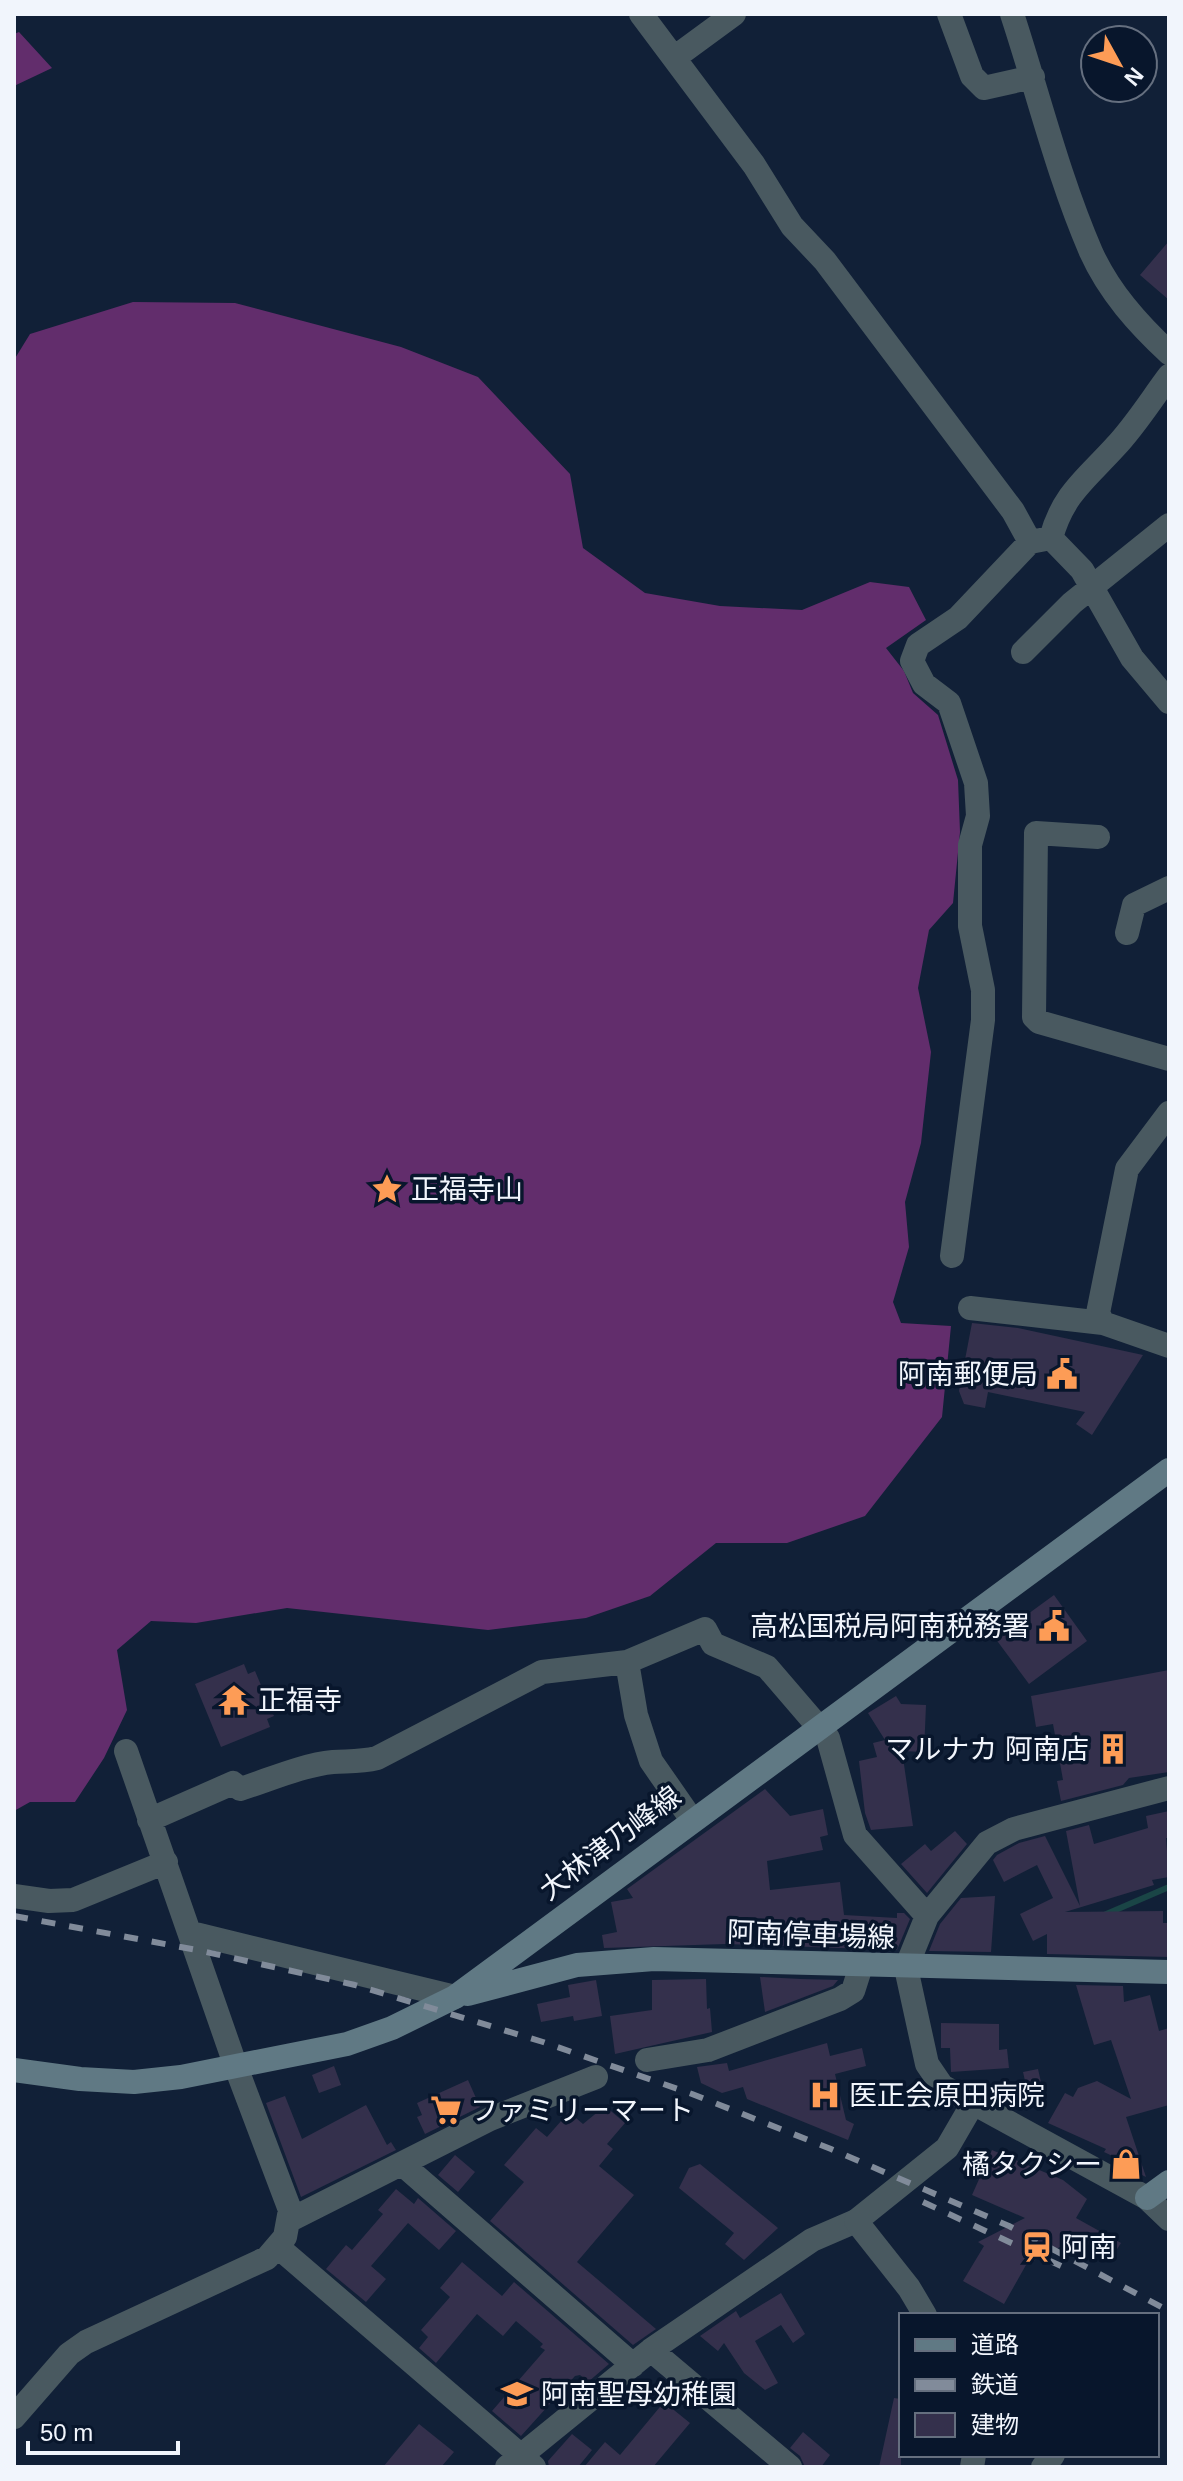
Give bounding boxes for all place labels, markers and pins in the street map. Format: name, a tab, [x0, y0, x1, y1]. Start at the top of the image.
place icon: 正福寺山	[370, 1172, 404, 1206]
place label: 正福寺山	[411, 1174, 523, 1205]
public building icon: 阿南郵便局	[1045, 1357, 1079, 1391]
place label: 阿南郵便局	[898, 1359, 1038, 1390]
public building icon: 高松国税局阿南税務署	[1037, 1609, 1071, 1643]
place label: 高松国税局阿南税務署	[750, 1611, 1030, 1642]
temple icon: 正福寺	[217, 1683, 251, 1717]
place label: 正福寺	[258, 1685, 342, 1716]
building icon: マルナカ 阿南店	[1096, 1732, 1130, 1766]
place label: マルナカ 阿南店	[885, 1734, 1089, 1765]
hospital icon: 医正会原田病院	[808, 2078, 842, 2112]
place label: 医正会原田病院	[849, 2080, 1045, 2111]
supermarket icon: ファミリーマート	[429, 2093, 463, 2127]
place label: ファミリーマート	[470, 2095, 694, 2126]
shop icon: 橘タクシー	[1109, 2147, 1143, 2181]
place label: 橘タクシー	[962, 2149, 1102, 2180]
station icon: 阿南	[1020, 2230, 1054, 2264]
place label: 阿南	[1061, 2232, 1117, 2263]
school or university icon: 阿南聖母幼稚園	[500, 2377, 534, 2411]
place label: 阿南聖母幼稚園	[541, 2379, 737, 2410]

